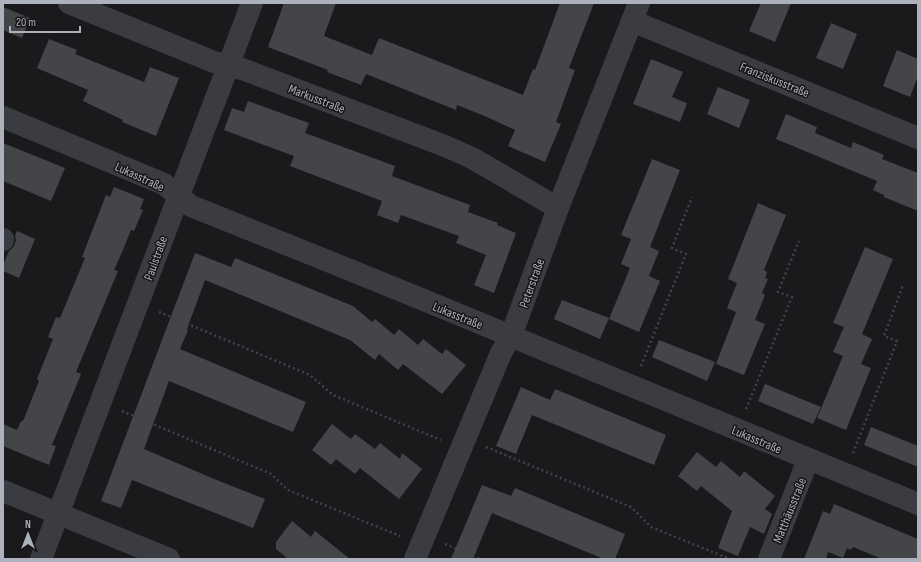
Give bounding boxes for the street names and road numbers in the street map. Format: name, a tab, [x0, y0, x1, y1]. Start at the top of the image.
street label: Franziskusstraße	[738, 59, 812, 101]
street label: Markusstraße	[286, 81, 347, 117]
street label: Lukasstraße	[112, 159, 167, 195]
street label: Paulstraße	[141, 234, 171, 283]
street label: Peterstraße	[516, 257, 548, 310]
street label: Lukasstraße	[430, 299, 485, 333]
street label: Lukasstraße	[729, 422, 784, 458]
street label: Matthäusstraße	[770, 475, 810, 545]

